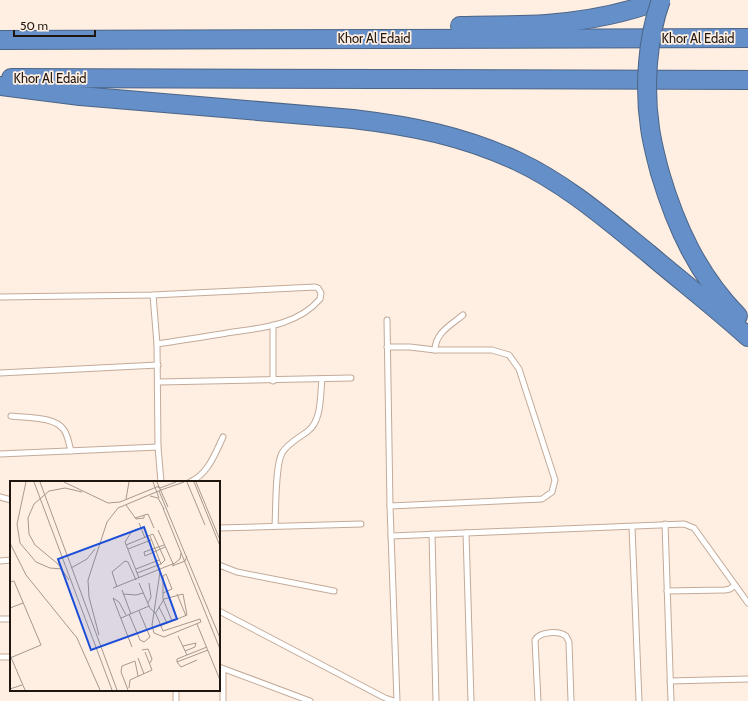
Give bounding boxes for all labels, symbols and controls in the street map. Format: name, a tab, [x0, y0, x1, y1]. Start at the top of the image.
scale bar	[14, 12, 95, 38]
text: 50 m	[20, 18, 48, 33]
street label: Khor Al Edaid	[338, 30, 410, 46]
street label: Khor Al Edaid	[662, 30, 734, 46]
street label: Khor Al Edaid	[14, 70, 86, 86]
inset map	[10, 481, 220, 691]

